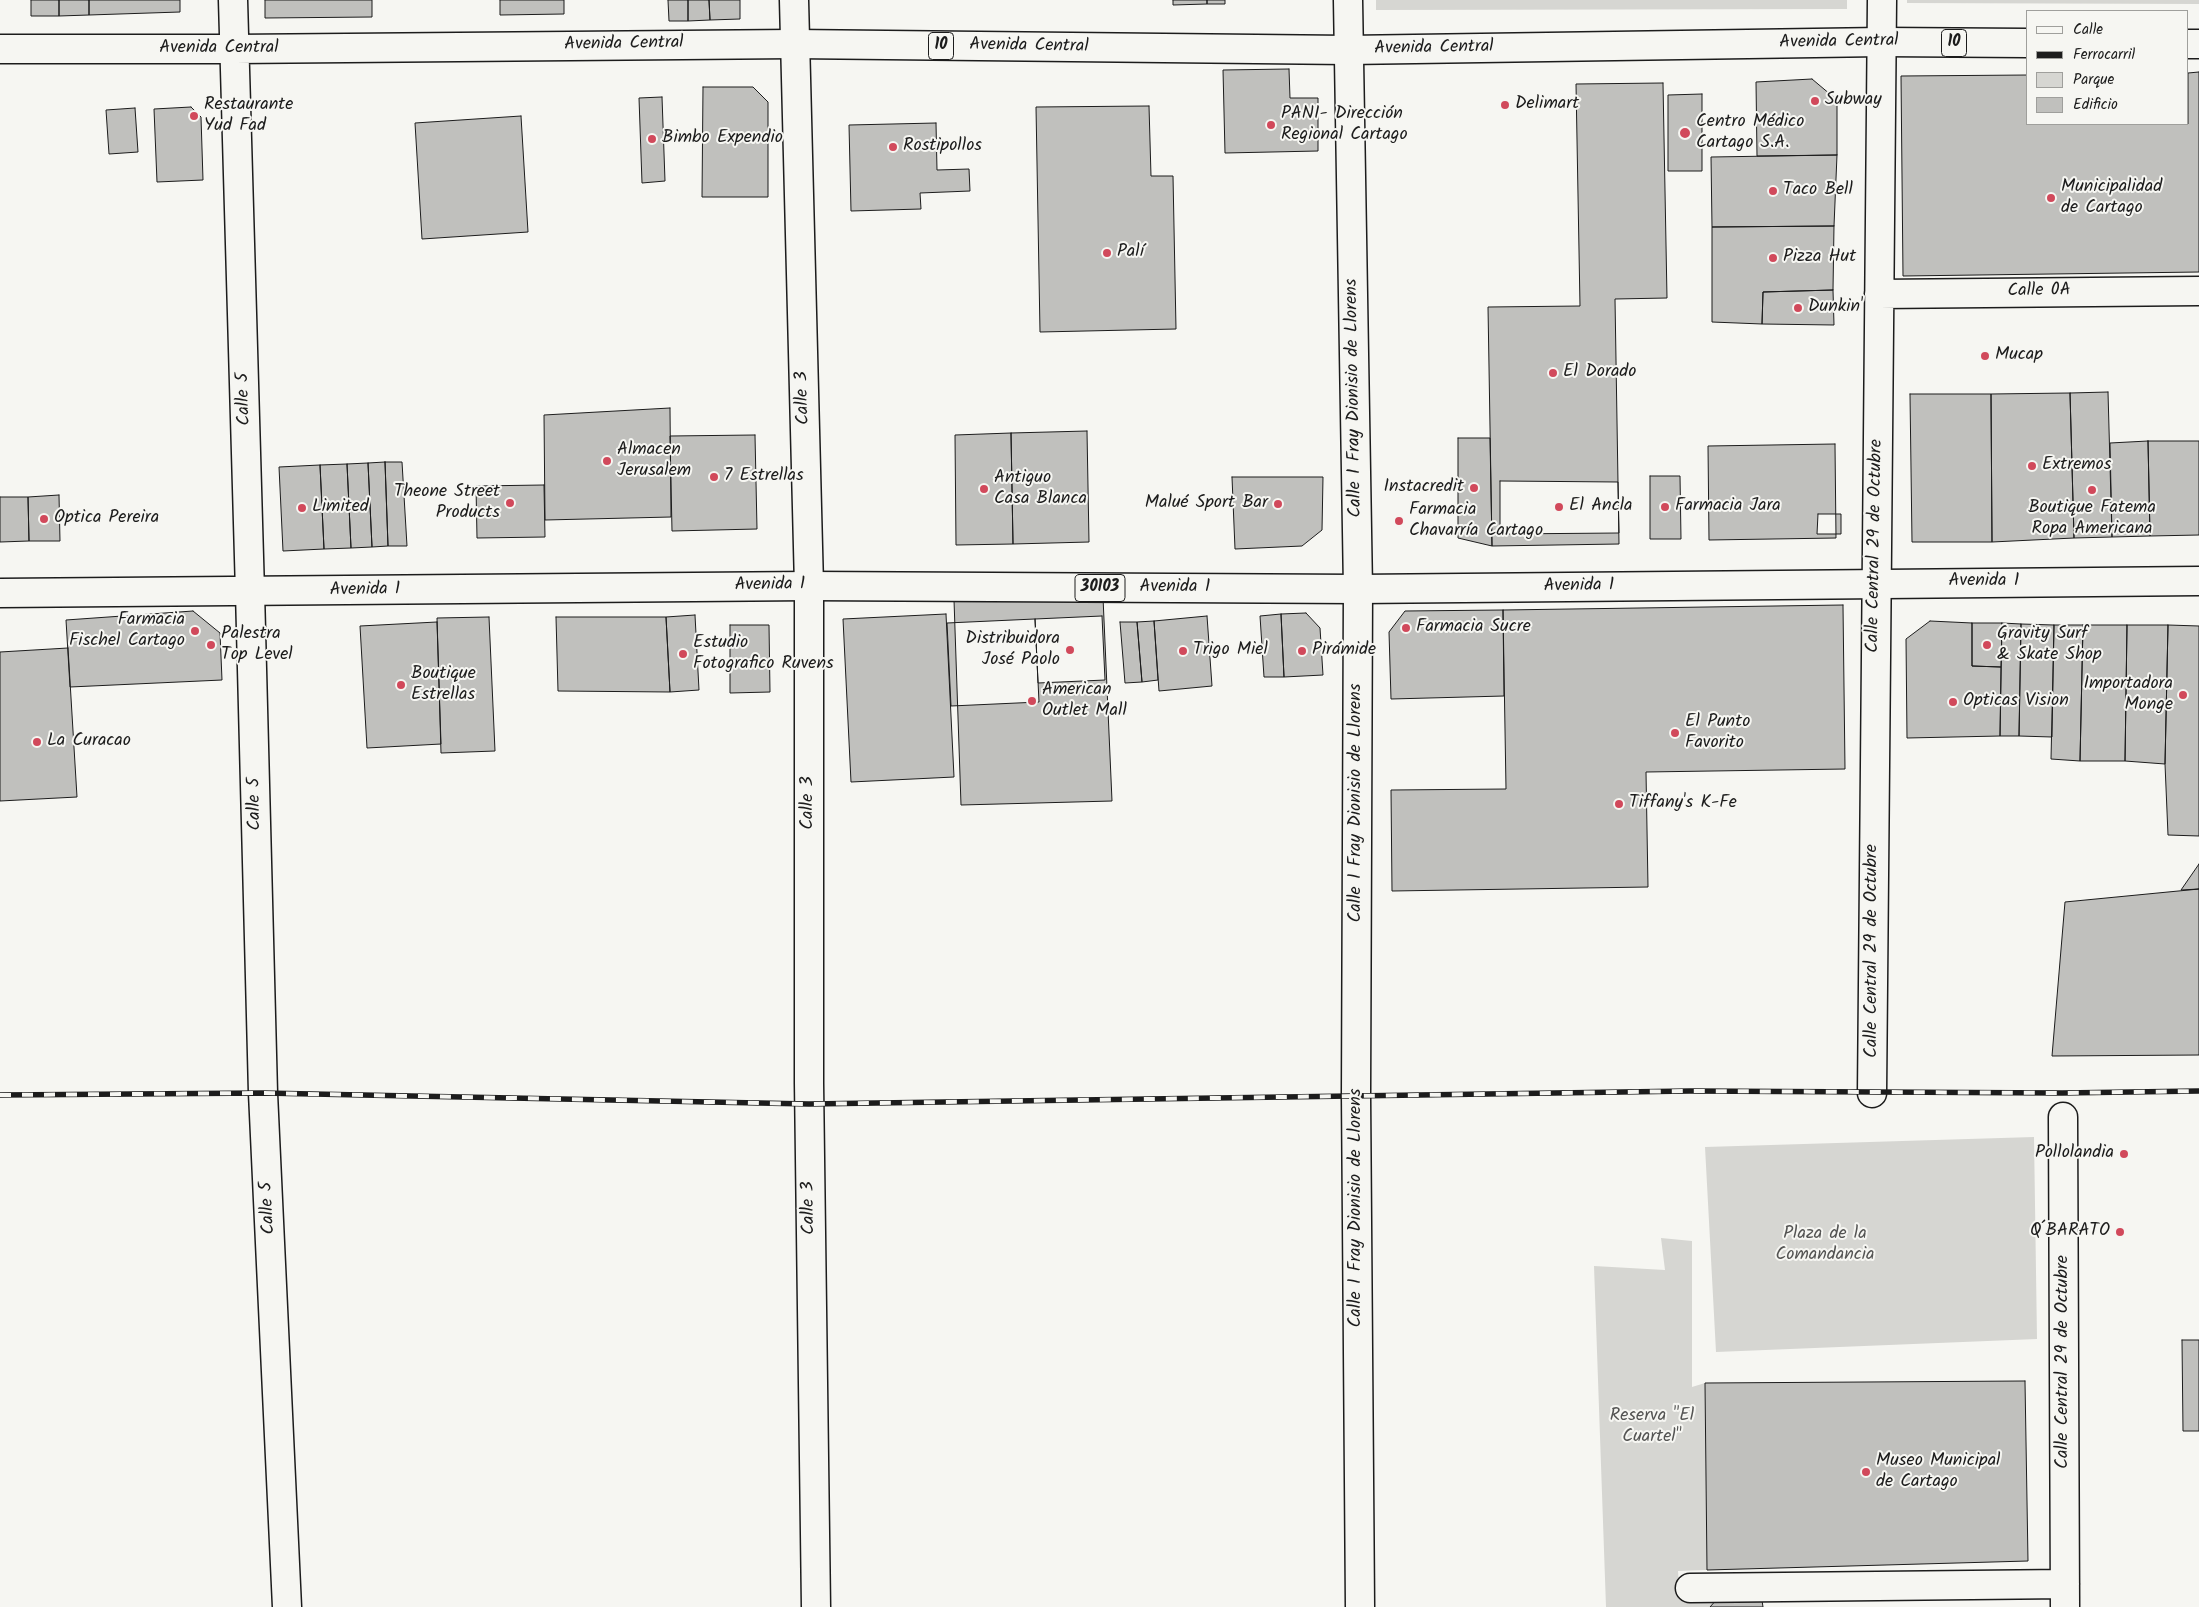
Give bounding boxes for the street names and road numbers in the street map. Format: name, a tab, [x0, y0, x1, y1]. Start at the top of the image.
road number: 10	[1942, 29, 1966, 56]
street label: Avenida Central	[1779, 31, 1899, 55]
road number: 10	[928, 32, 954, 59]
street label: Avenida Central	[564, 33, 684, 57]
street label: Avenida Central	[969, 35, 1089, 59]
street label: Avenida Central	[1374, 37, 1494, 61]
street label: Avenida Central	[159, 38, 279, 60]
street label: Calle 1 Fray Dionisio de Llorens	[1342, 278, 1368, 518]
street label: Calle 0A	[2007, 281, 2071, 303]
street label: Calle 3	[792, 371, 816, 425]
street label: Calle 5	[233, 372, 257, 426]
street label: Calle Central 29 de Octubre	[1863, 439, 1889, 653]
street label: Avenida 1	[1949, 571, 2019, 593]
road number: 30103	[1075, 574, 1125, 602]
street label: Avenida 1	[734, 575, 806, 597]
street label: Avenida 1	[1543, 576, 1615, 598]
street label: Avenida 1	[1140, 577, 1210, 599]
street label: Avenida 1	[329, 580, 401, 602]
street label: Calle 1 Fray Dionisio de Llorens	[1346, 684, 1368, 922]
street label: Calle 3	[798, 776, 820, 830]
street label: Calle 5	[245, 777, 267, 831]
street label: Calle Central 29 de Octubre	[1862, 844, 1884, 1058]
street label: Calle 1 Fray Dionisio de Llorens	[1346, 1089, 1368, 1327]
street label: Calle 5	[257, 1181, 281, 1235]
street label: Calle 3	[799, 1181, 821, 1235]
street label: Calle Central 29 de Octubre	[2053, 1255, 2075, 1469]

